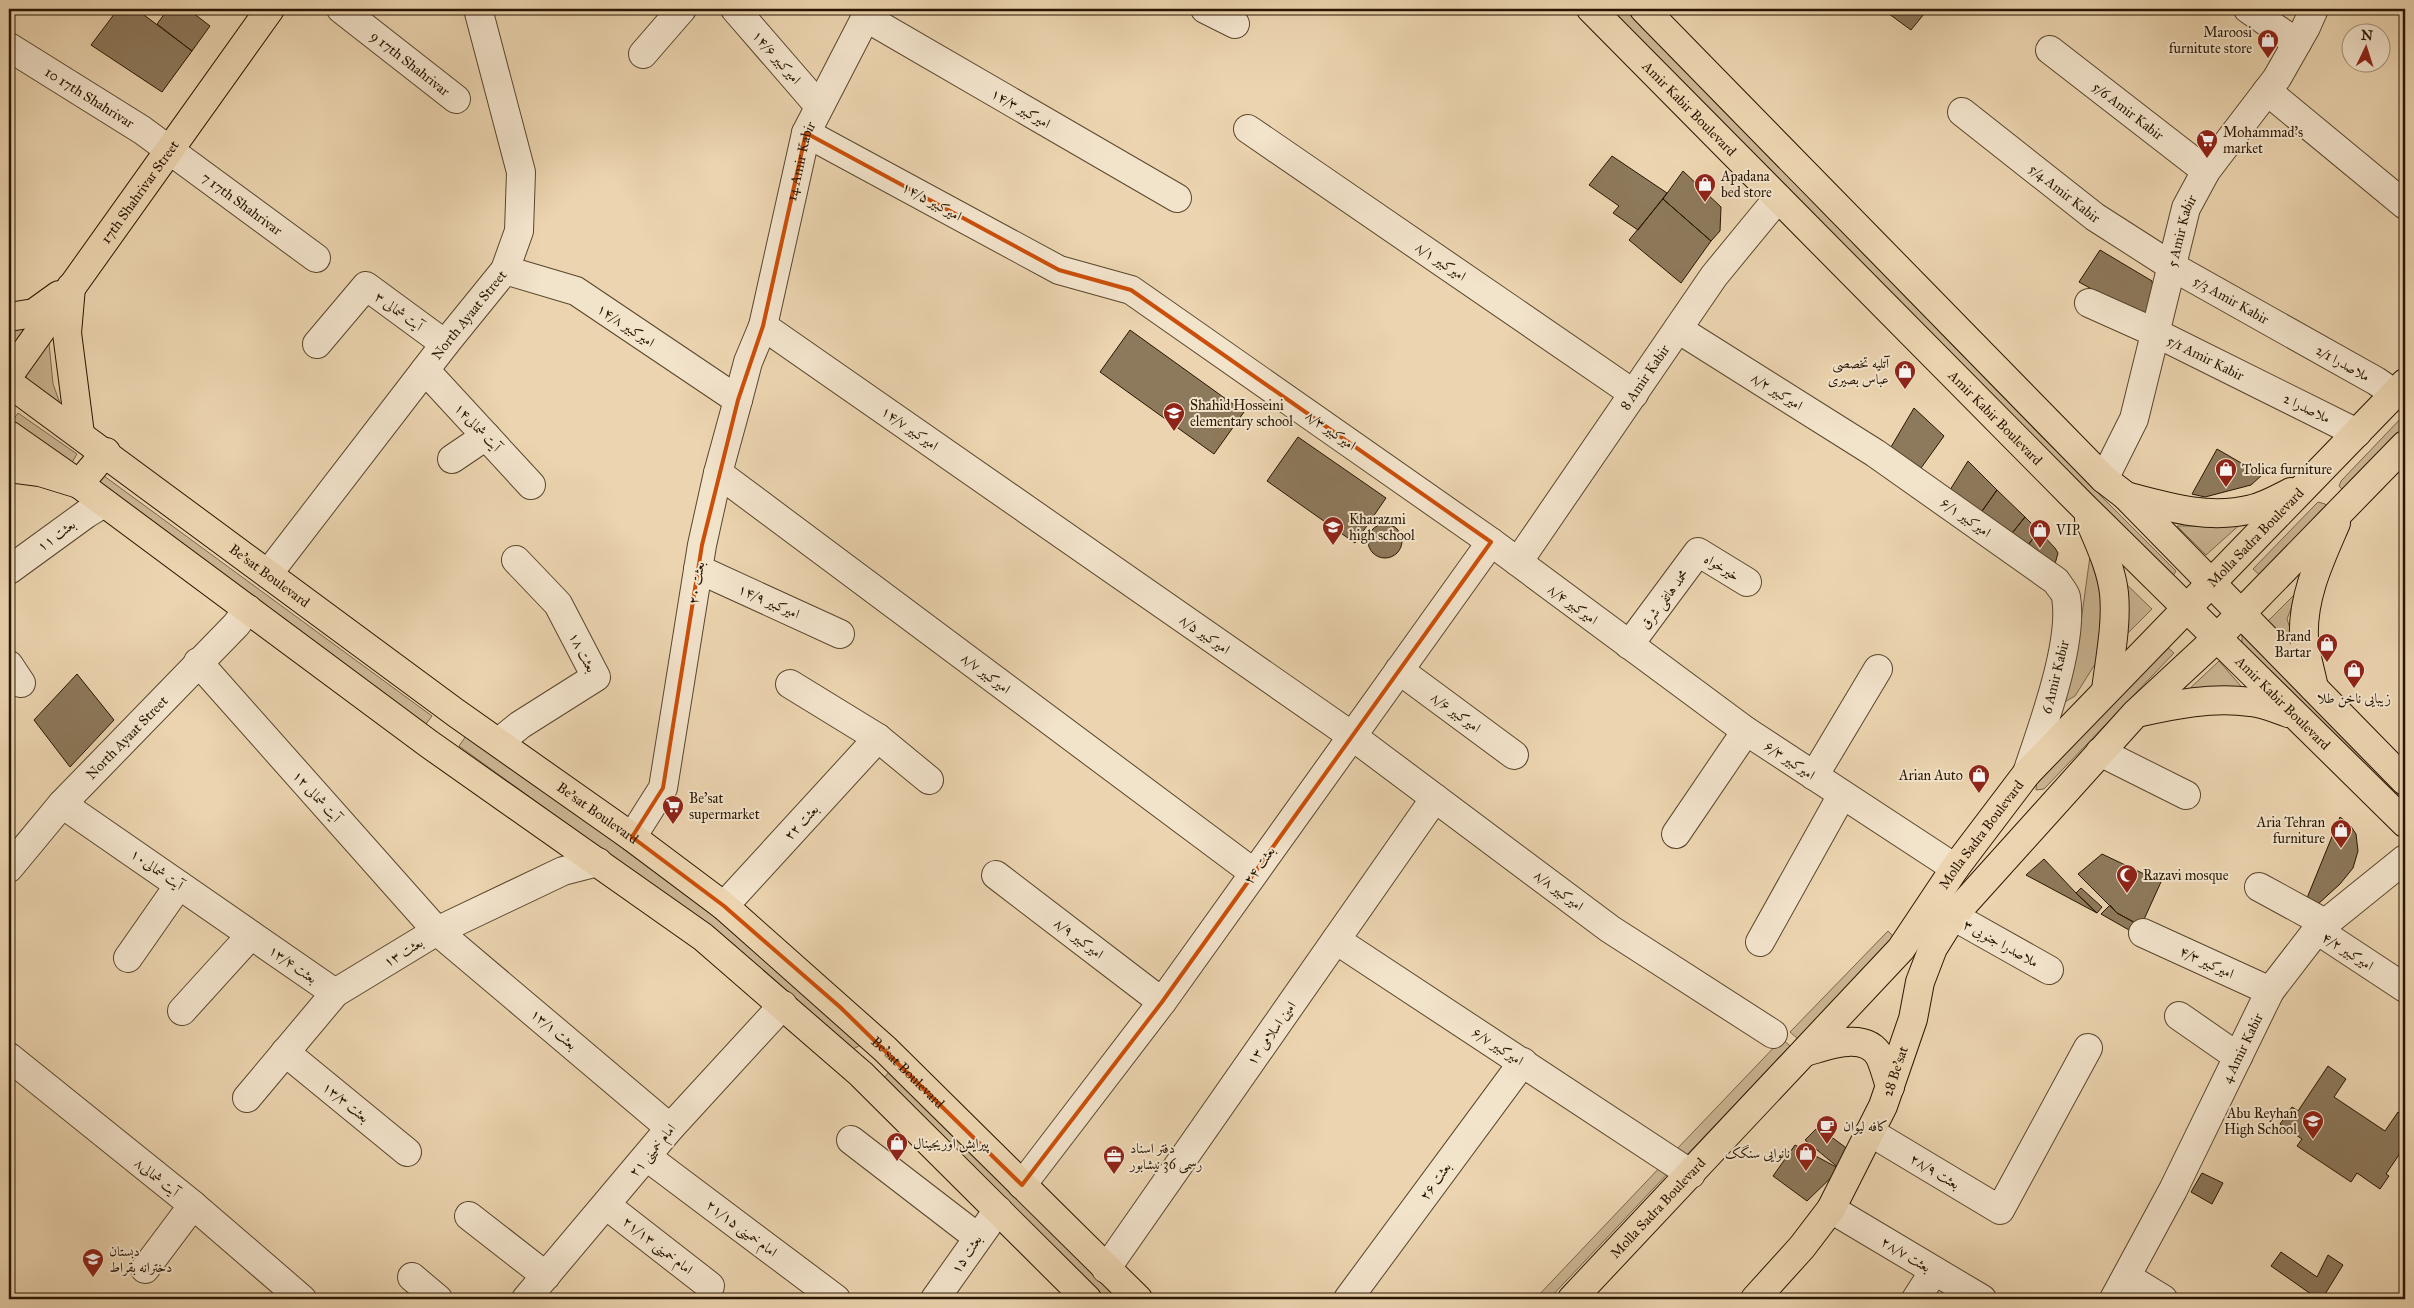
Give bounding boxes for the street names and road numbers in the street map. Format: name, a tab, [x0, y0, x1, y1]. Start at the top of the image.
street label: 9 17th Shahrivar	[367, 27, 453, 100]
street label: امیرکبیر ۱۴/۶	[749, 27, 805, 88]
street label: Amir Kabir Boulevard	[1638, 57, 1740, 160]
street label: 10 17th Shahrivar	[42, 64, 138, 132]
street label: 5/6 Amir Kabir	[2089, 78, 2167, 144]
street label: امیرکبیر ۱۴/۳	[988, 85, 1053, 132]
street label: 14 Amir Kabir	[783, 118, 820, 203]
street label: 17th Shahrivar Street	[97, 137, 183, 247]
street label: 5/4 Amir Kabir	[2026, 160, 2104, 227]
street label: 7 17th Shahrivar	[198, 169, 286, 240]
street label: امیرکبیر ۱۴/۵	[899, 178, 965, 225]
street label: 5 Amir Kabir	[2164, 191, 2201, 269]
street label: امیرکبیر ۸/۱	[1412, 238, 1469, 285]
street label: North Ayaat Street	[428, 267, 510, 363]
street label: 5/3 Amir Kabir	[2190, 272, 2272, 328]
street label: آیت شمالی ۳	[371, 288, 428, 336]
street label: امیرکبیر ۱۴/۸	[594, 300, 658, 351]
street label: 5/1 Amir Kabir	[2164, 332, 2247, 385]
street label: 8 Amir Kabir	[1617, 341, 1674, 413]
street label: ملاصدرا 2/1	[2313, 342, 2373, 385]
street label: Amir Kabir Boulevard	[1944, 366, 2046, 469]
street label: امیرکبیر ۸/۲	[1748, 369, 1806, 414]
street label: ملاصدرا 2	[2281, 390, 2333, 427]
street label: آیت شمالی۱۴	[451, 399, 506, 457]
street label: امیرکبیر ۱۴/۷	[878, 403, 942, 454]
street label: امیرکبیر ۸/۳	[1302, 407, 1359, 454]
street label: Molla Sadra Boulevard	[2204, 485, 2308, 591]
street label: امیرکبیر ۶/۱	[1937, 494, 1994, 541]
street label: بعثت ۱۱	[34, 516, 79, 555]
street label: Be'sat Boulevard	[226, 541, 313, 611]
street label: خیرخواه	[1701, 550, 1743, 585]
street label: بعثت ۲۰	[685, 560, 708, 606]
street label: محمد هاتفی شرق	[1637, 566, 1694, 634]
street label: امیرکبیر ۱۴/۹	[735, 580, 802, 623]
street label: امیرکبیر ۸/۴	[1544, 581, 1601, 628]
street label: امیرکبیر ۸/۵	[1176, 611, 1233, 658]
street label: بعثت ۱۸	[565, 629, 600, 676]
street label: 6 Amir Kabir	[2038, 638, 2073, 716]
street label: امیرکبیر ۸/۷	[958, 649, 1014, 698]
street label: Amir Kabir Boulevard	[2231, 652, 2334, 754]
street label: امیرکبیر ۸/۶	[1427, 689, 1484, 736]
street label: North Ayaat Street	[83, 692, 172, 783]
street label: امیرکبیر ۶/۳	[1761, 737, 1818, 784]
street label: آیت شمالی ۱۲	[289, 767, 345, 827]
street label: Molla Sadra Boulevard	[1935, 777, 2027, 892]
street label: Be'sat Boulevard	[553, 779, 642, 848]
street label: بعثت ۲۲	[780, 801, 822, 844]
street label: بعثت ۲۴	[1240, 843, 1279, 888]
street label: آیت شمالی۱۰	[127, 845, 188, 895]
street label: امیرکبیر ۸/۸	[1531, 866, 1587, 915]
street label: امیرکبیر ۸/۹	[1051, 914, 1107, 963]
street label: ملاصدرا جنوبی ۳	[1960, 916, 2041, 972]
street label: امیرکبیر ۴/۲	[2319, 929, 2377, 974]
street label: بعثت ۱۳	[380, 934, 426, 971]
street label: بعثت ۱۳/۴	[265, 942, 320, 987]
street label: امیرکبیر ۴/۳	[2177, 943, 2236, 982]
street label: امین اسلامی ۱۳	[1243, 998, 1300, 1069]
street label: بعثت ۱۳/۱	[527, 1005, 580, 1054]
street label: 4 Amir Kabir	[2218, 1010, 2267, 1086]
street label: امیرکبیر ۶/۷	[1469, 1024, 1527, 1069]
street label: Be'sat Boulevard	[868, 1033, 948, 1112]
street label: 28 Be'sat	[1879, 1044, 1912, 1099]
street label: بعثت ۱۳/۳	[319, 1079, 373, 1126]
street label: امام خمینی ۲۱	[625, 1120, 683, 1183]
street label: بعثت ۲۸/۹	[1907, 1150, 1963, 1193]
street label: آیت شمالی۸	[131, 1154, 184, 1202]
street label: Molla Sadra Boulevard	[1607, 1155, 1709, 1262]
street label: بعثت ۲۶	[1416, 1159, 1455, 1204]
street label: امام خمینی ۲۱/۱۵	[700, 1196, 781, 1264]
street label: امام خمینی ۲۱/۱۳	[617, 1213, 696, 1281]
street label: بعثت ۱۵	[947, 1231, 986, 1277]
street label: بعثت ۲۸/۷	[1878, 1233, 1934, 1276]

